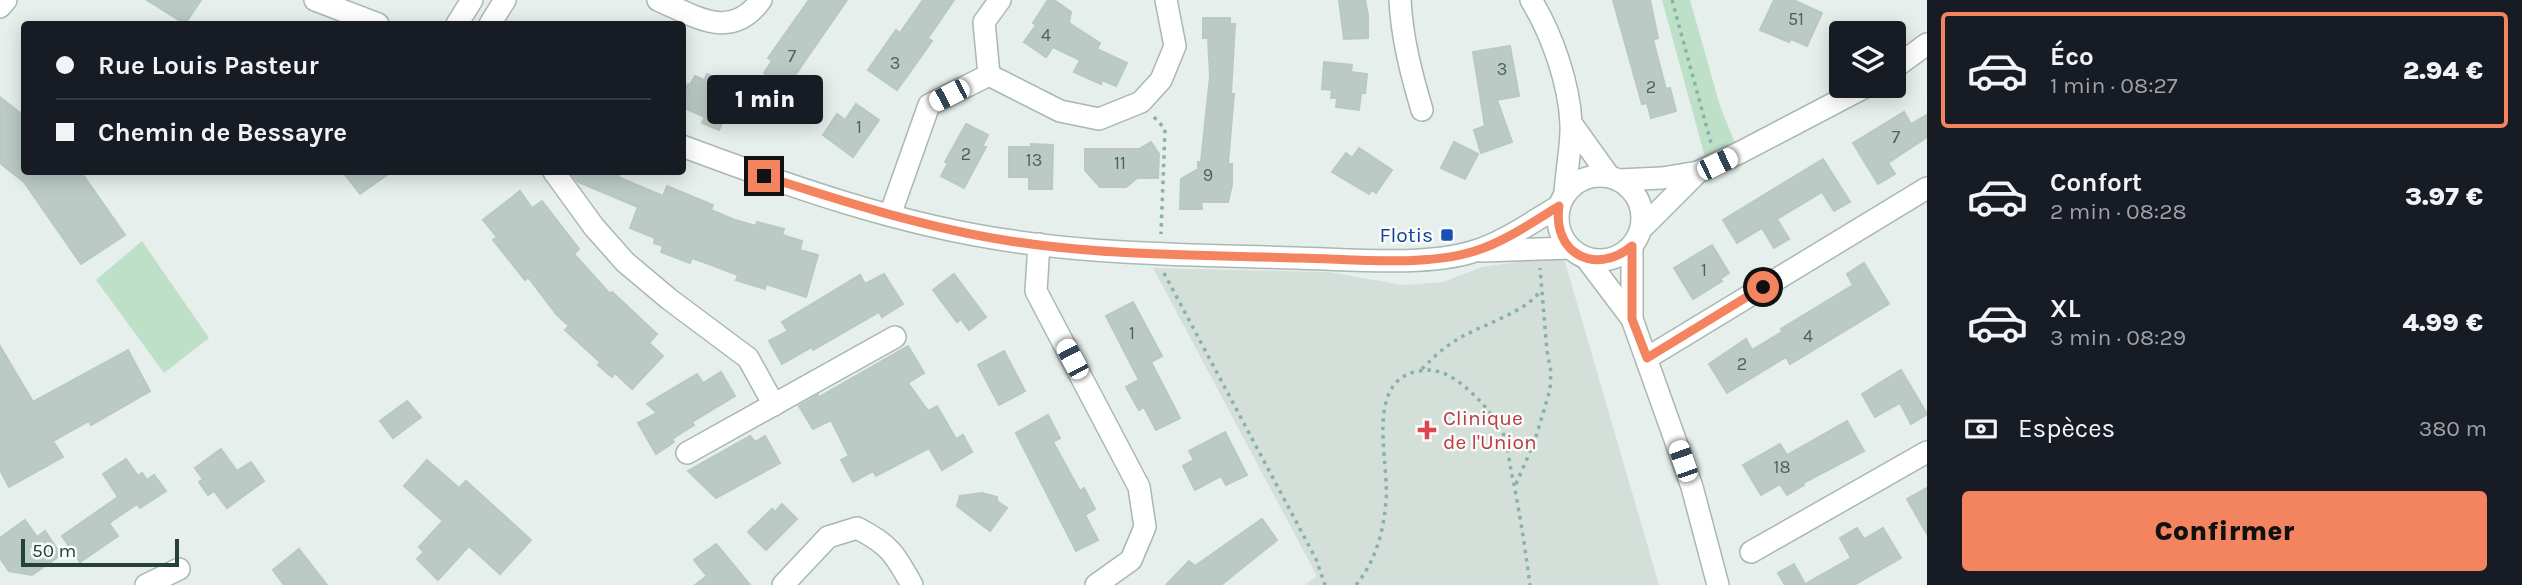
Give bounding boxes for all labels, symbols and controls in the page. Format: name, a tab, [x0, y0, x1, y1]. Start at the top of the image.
house number: 51	[1788, 8, 1804, 30]
map controls	[1829, 21, 1906, 98]
button: layers	[1829, 21, 1906, 98]
house number: 4	[1041, 24, 1051, 46]
icon: car	[1966, 39, 2029, 102]
text: Éco	[2050, 41, 2094, 72]
house number: 7	[788, 45, 797, 67]
text: Rue Louis Pasteur	[98, 50, 319, 81]
house number: 3	[890, 52, 900, 74]
text: 2.94 €	[2403, 55, 2483, 86]
house number: 3	[1497, 58, 1507, 80]
text: 1 min · 08:27	[2050, 72, 2178, 99]
callout: 1 min	[706, 74, 822, 124]
car	[926, 76, 973, 114]
house number: 2	[1646, 76, 1656, 98]
text: 1 min	[735, 86, 795, 113]
house number: 1	[856, 116, 862, 138]
text: Chemin de Bessayre	[98, 117, 347, 148]
house number: 7	[1892, 126, 1901, 148]
house number: 2	[961, 143, 971, 165]
car	[1694, 145, 1741, 183]
house number: 13	[1026, 149, 1042, 171]
house number: 11	[1114, 152, 1126, 174]
route end	[748, 160, 780, 192]
house number: 9	[1203, 164, 1213, 186]
icon: car	[1966, 165, 2029, 228]
text: Confort	[2050, 167, 2142, 198]
text: 3.97 €	[2405, 181, 2483, 212]
text: 2 min · 08:28	[2050, 198, 2187, 225]
place label: Flotis	[1379, 223, 1433, 247]
marker: Flotis	[1439, 227, 1455, 243]
house number: 1	[1701, 259, 1707, 281]
route start	[1747, 271, 1779, 303]
icon: car	[1966, 291, 2029, 354]
text: XL	[2050, 293, 2081, 324]
text: 4.99 €	[2403, 307, 2483, 338]
house number: 1	[1129, 322, 1135, 344]
text: 3 min · 08:29	[2050, 324, 2186, 351]
house number: 4	[1803, 325, 1813, 347]
car	[1053, 336, 1092, 382]
house number: 2	[1737, 353, 1747, 375]
place label: Clinique de l'Union	[1443, 406, 1537, 454]
icon: cash	[1962, 410, 2000, 448]
text: Espèces	[2018, 413, 2115, 444]
text: 380 m	[2419, 415, 2487, 442]
marker: Clinique de l'Union	[1417, 420, 1437, 440]
car	[1667, 438, 1700, 484]
house number: 18	[1773, 456, 1791, 478]
button: Confirmer	[1962, 491, 2487, 571]
scale bar	[21, 536, 178, 568]
text: 50 m	[32, 540, 76, 562]

